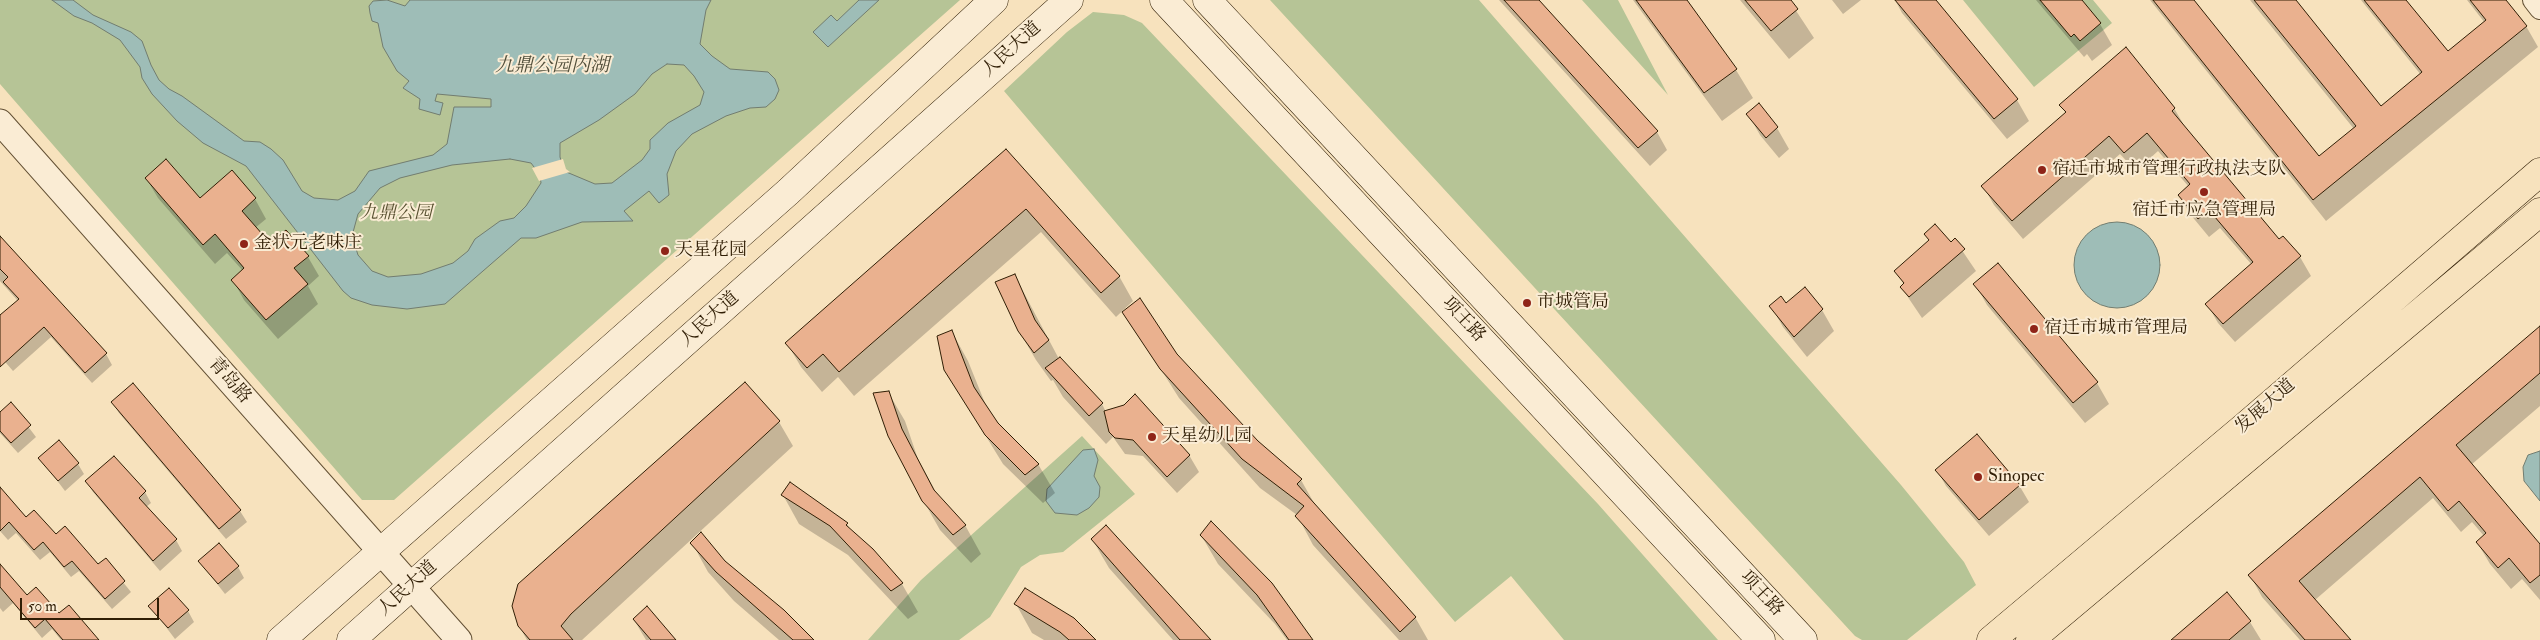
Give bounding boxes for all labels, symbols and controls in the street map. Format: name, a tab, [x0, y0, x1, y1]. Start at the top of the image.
street label: 人民大道	[978, 18, 1046, 82]
water label: 九鼎公园内湖	[495, 56, 609, 78]
place label: 宿迁市城市管理行政执法支队	[2052, 159, 2286, 181]
marker: 宿迁市城市管理行政执法支队	[2036, 164, 2048, 176]
marker: 宿迁市应急管理局	[2198, 186, 2210, 198]
place label: 宿迁市应急管理局	[2132, 200, 2276, 222]
park label: 九鼎公园	[360, 203, 432, 225]
place label: 金状元老味庄	[254, 233, 362, 255]
marker: 金状元老味庄	[238, 238, 250, 250]
place label: 天星花园	[675, 240, 747, 262]
marker: 天星花园	[659, 245, 671, 257]
street label: 人民大道	[676, 288, 744, 352]
place label: 市城管局	[1537, 292, 1609, 314]
street label: 项王路	[1437, 293, 1489, 347]
marker: 市城管局	[1521, 297, 1533, 309]
place label: 宿迁市城市管理局	[2044, 318, 2188, 340]
marker: 宿迁市城市管理局	[2028, 323, 2040, 335]
street label: 青岛路	[203, 354, 255, 408]
street label: 发展大道	[2232, 375, 2300, 439]
place label: 天星幼儿园	[1162, 426, 1252, 448]
marker: 天星幼儿园	[1146, 431, 1158, 443]
place label: Sinopec	[1988, 466, 2045, 488]
marker: Sinopec	[1972, 471, 1984, 483]
street label: 人民大道	[374, 557, 442, 621]
street label: 项王路	[1735, 567, 1787, 621]
scale bar	[22, 588, 161, 620]
text: 50 m	[28, 597, 57, 616]

